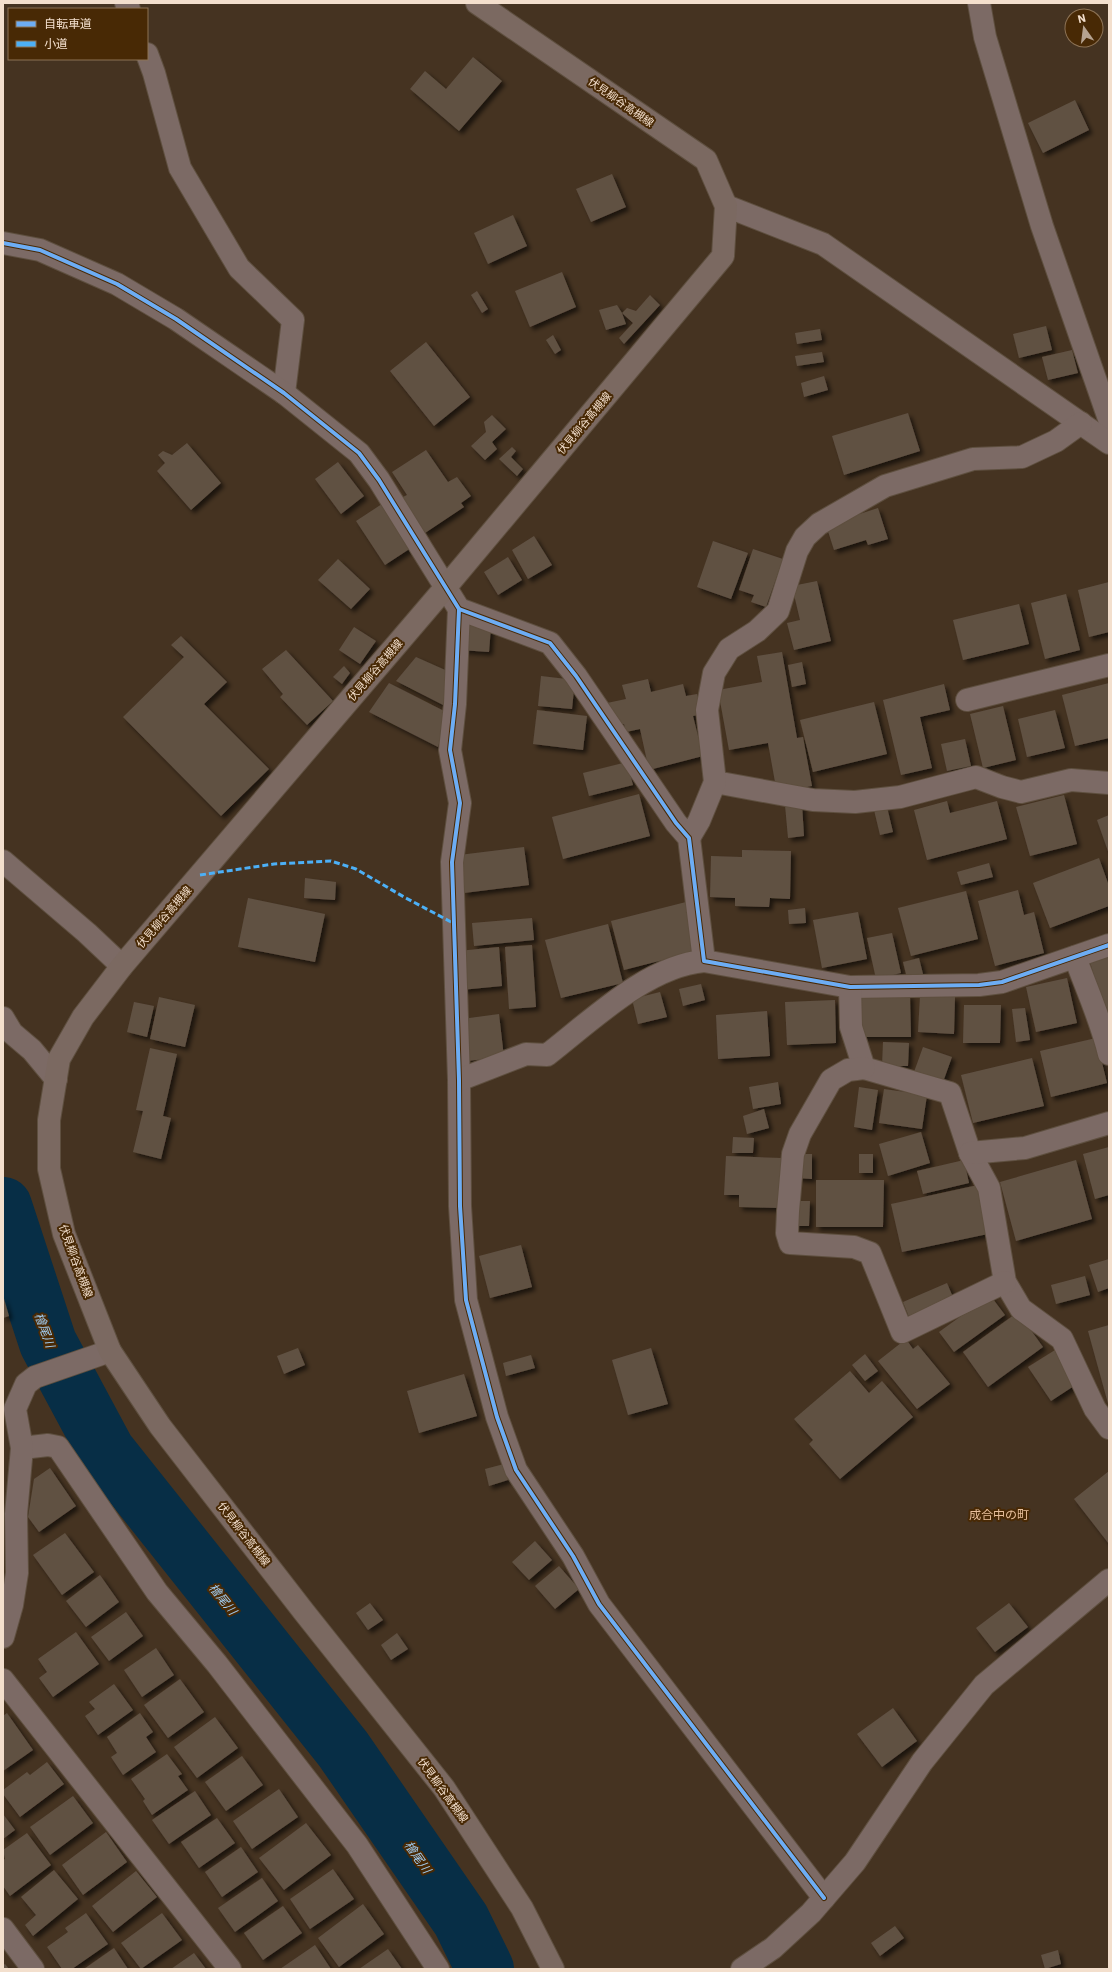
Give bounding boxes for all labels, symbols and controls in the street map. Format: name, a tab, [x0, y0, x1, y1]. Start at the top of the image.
legend	[8, 8, 148, 60]
north arrow	[1064, 8, 1104, 48]
text: N	[1076, 11, 1087, 26]
text: 自転車道	[44, 16, 92, 31]
text: 小道	[44, 36, 68, 51]
street label: 伏見柳谷高槻線	[585, 74, 657, 130]
street label: 伏見柳谷高槻線	[554, 389, 614, 457]
street label: 伏見柳谷高槻線	[344, 636, 406, 704]
street label: 伏見柳谷高槻線	[133, 883, 195, 951]
street label: 伏見柳谷高槻線	[56, 1222, 96, 1300]
water label: 檜尾川	[32, 1311, 59, 1351]
street label: 伏見柳谷高槻線	[215, 1499, 273, 1569]
district label: 成合中の町	[969, 1507, 1029, 1522]
water label: 檜尾川	[206, 1580, 241, 1619]
street label: 伏見柳谷高槻線	[415, 1755, 471, 1825]
water label: 檜尾川	[402, 1838, 436, 1878]

